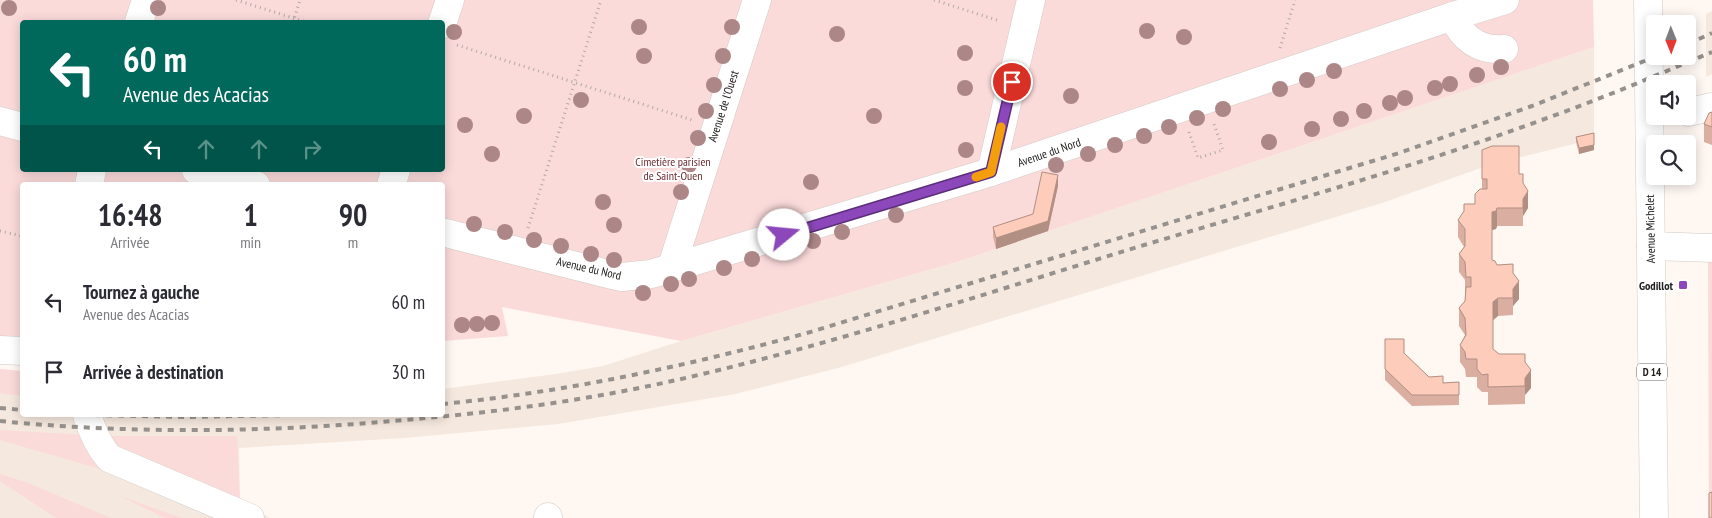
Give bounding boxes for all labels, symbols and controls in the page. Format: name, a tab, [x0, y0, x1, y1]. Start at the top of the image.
north arrow	[1646, 15, 1696, 65]
map controls	[1646, 15, 1696, 185]
text: 60 m	[123, 36, 187, 82]
icon: left	[40, 40, 105, 105]
pin	[991, 61, 1033, 103]
street label: Avenue de l'Ouest	[704, 68, 742, 144]
icon: arrive	[998, 68, 1026, 96]
button: sound	[1646, 75, 1696, 125]
text: Avenue des Acacias	[123, 80, 269, 108]
street label: Avenue du Nord	[1015, 134, 1083, 170]
icon: left	[139, 135, 167, 163]
icon: ahead	[192, 135, 220, 163]
icon: ahead	[245, 135, 273, 163]
icon: right	[298, 135, 326, 163]
button: search	[1646, 135, 1696, 185]
park label: Cimetière parisien de Saint-Ouen	[635, 154, 711, 183]
street label: Avenue Michelet	[1642, 194, 1658, 263]
text: 16:48	[98, 195, 163, 234]
text: 1	[243, 195, 258, 234]
text: 90	[339, 195, 367, 234]
position arrow	[757, 208, 809, 260]
text: Arrivée	[111, 232, 150, 252]
text: min	[240, 232, 261, 252]
text: m	[348, 232, 358, 252]
street label: Avenue du Nord	[555, 253, 623, 283]
place label: Godillot	[1639, 278, 1673, 293]
marker: Godillot	[1677, 279, 1689, 291]
text: Tournez à gauche	[83, 280, 200, 304]
icon: left	[40, 288, 68, 316]
text: 60 m	[392, 290, 425, 314]
text: Avenue des Acacias	[83, 304, 189, 324]
icon: arrive	[40, 358, 68, 386]
text: Arrivée à destination	[83, 360, 224, 384]
text: 30 m	[392, 360, 425, 384]
road number: D 14	[1637, 364, 1667, 381]

